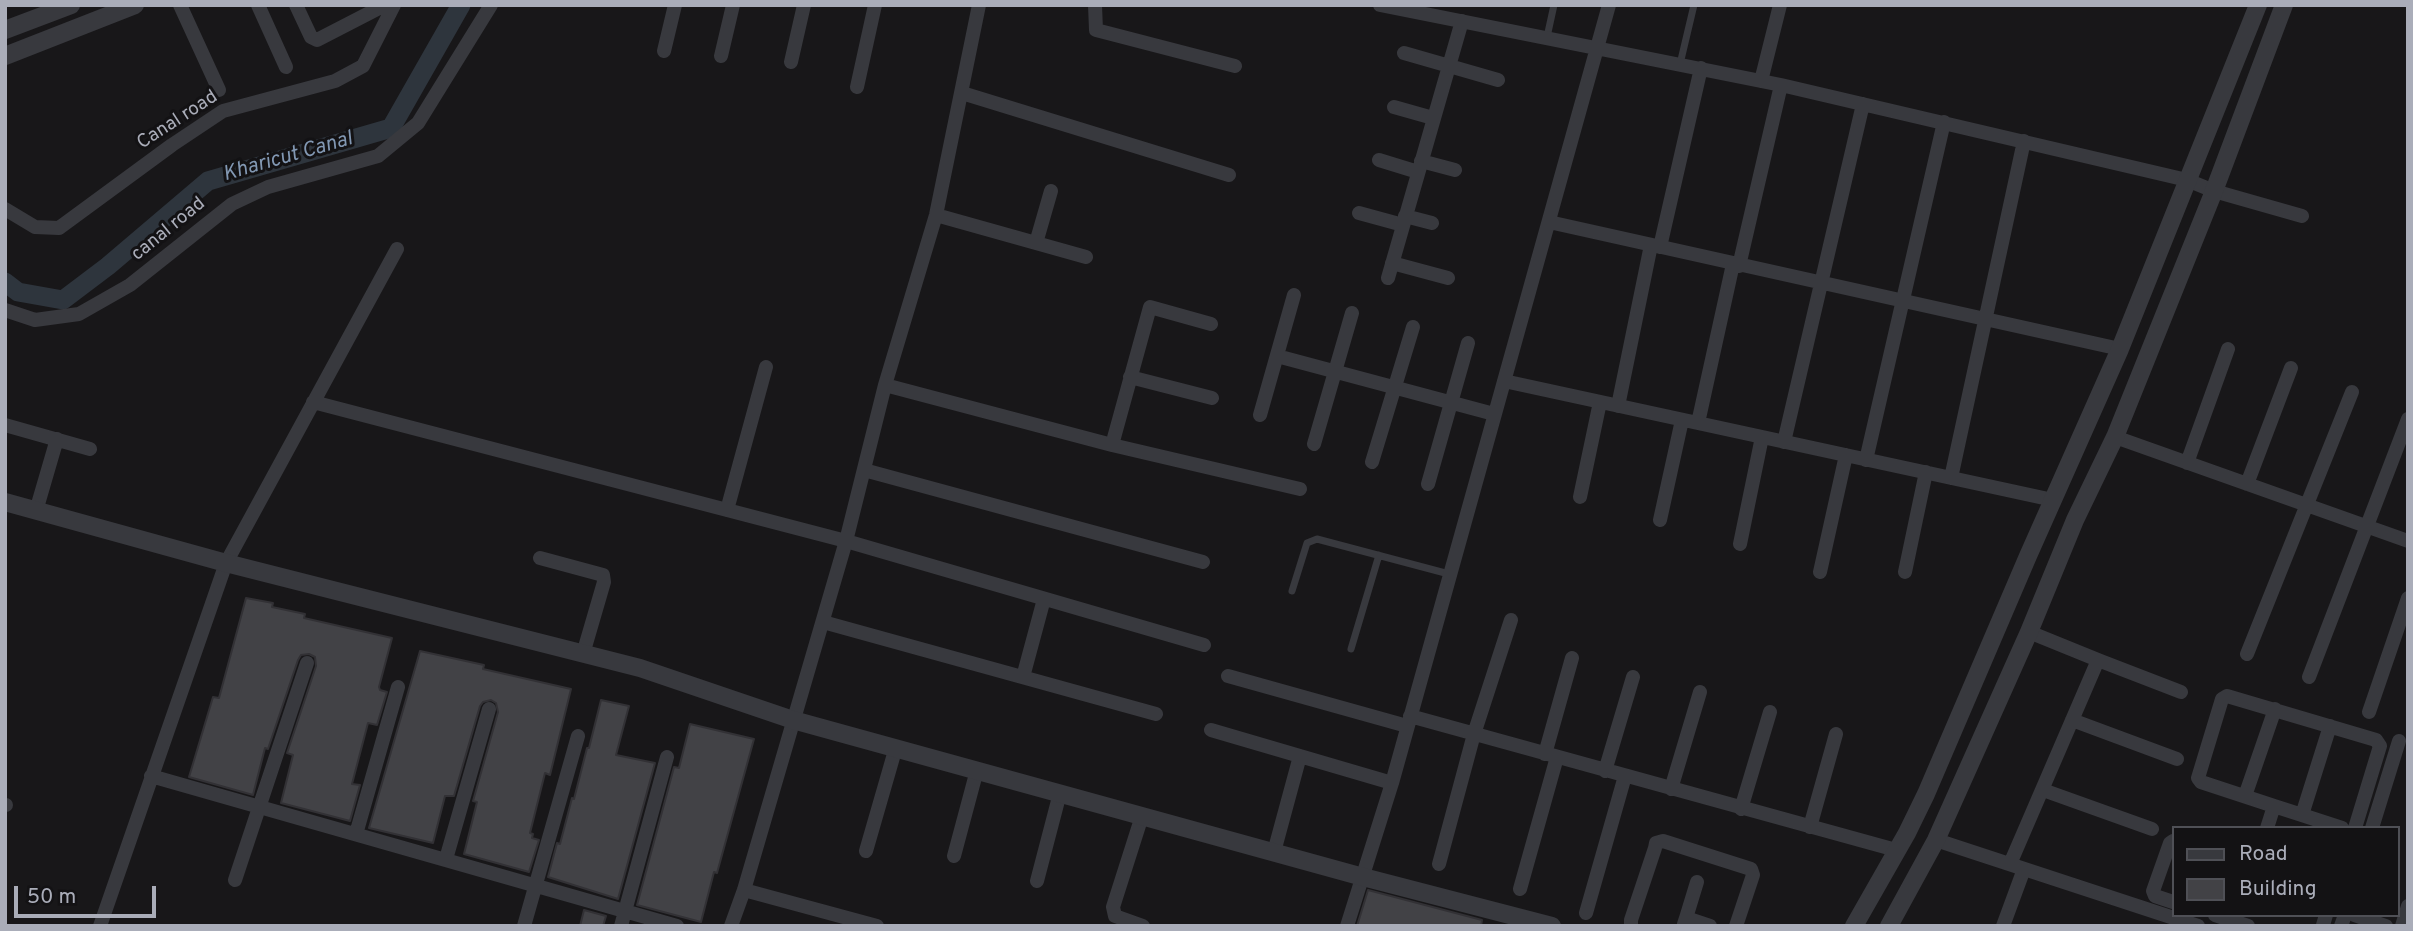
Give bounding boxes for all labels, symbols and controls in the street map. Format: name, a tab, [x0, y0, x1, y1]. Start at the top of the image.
street label: Canal road	[133, 87, 223, 155]
water label: Kharicut Canal	[220, 127, 356, 189]
street label: canal road	[127, 193, 211, 267]
legend	[2172, 826, 2399, 917]
text: Road	[2239, 841, 2288, 868]
scale bar	[18, 872, 159, 916]
text: Building	[2239, 876, 2317, 903]
text: 50 m	[27, 884, 76, 911]

